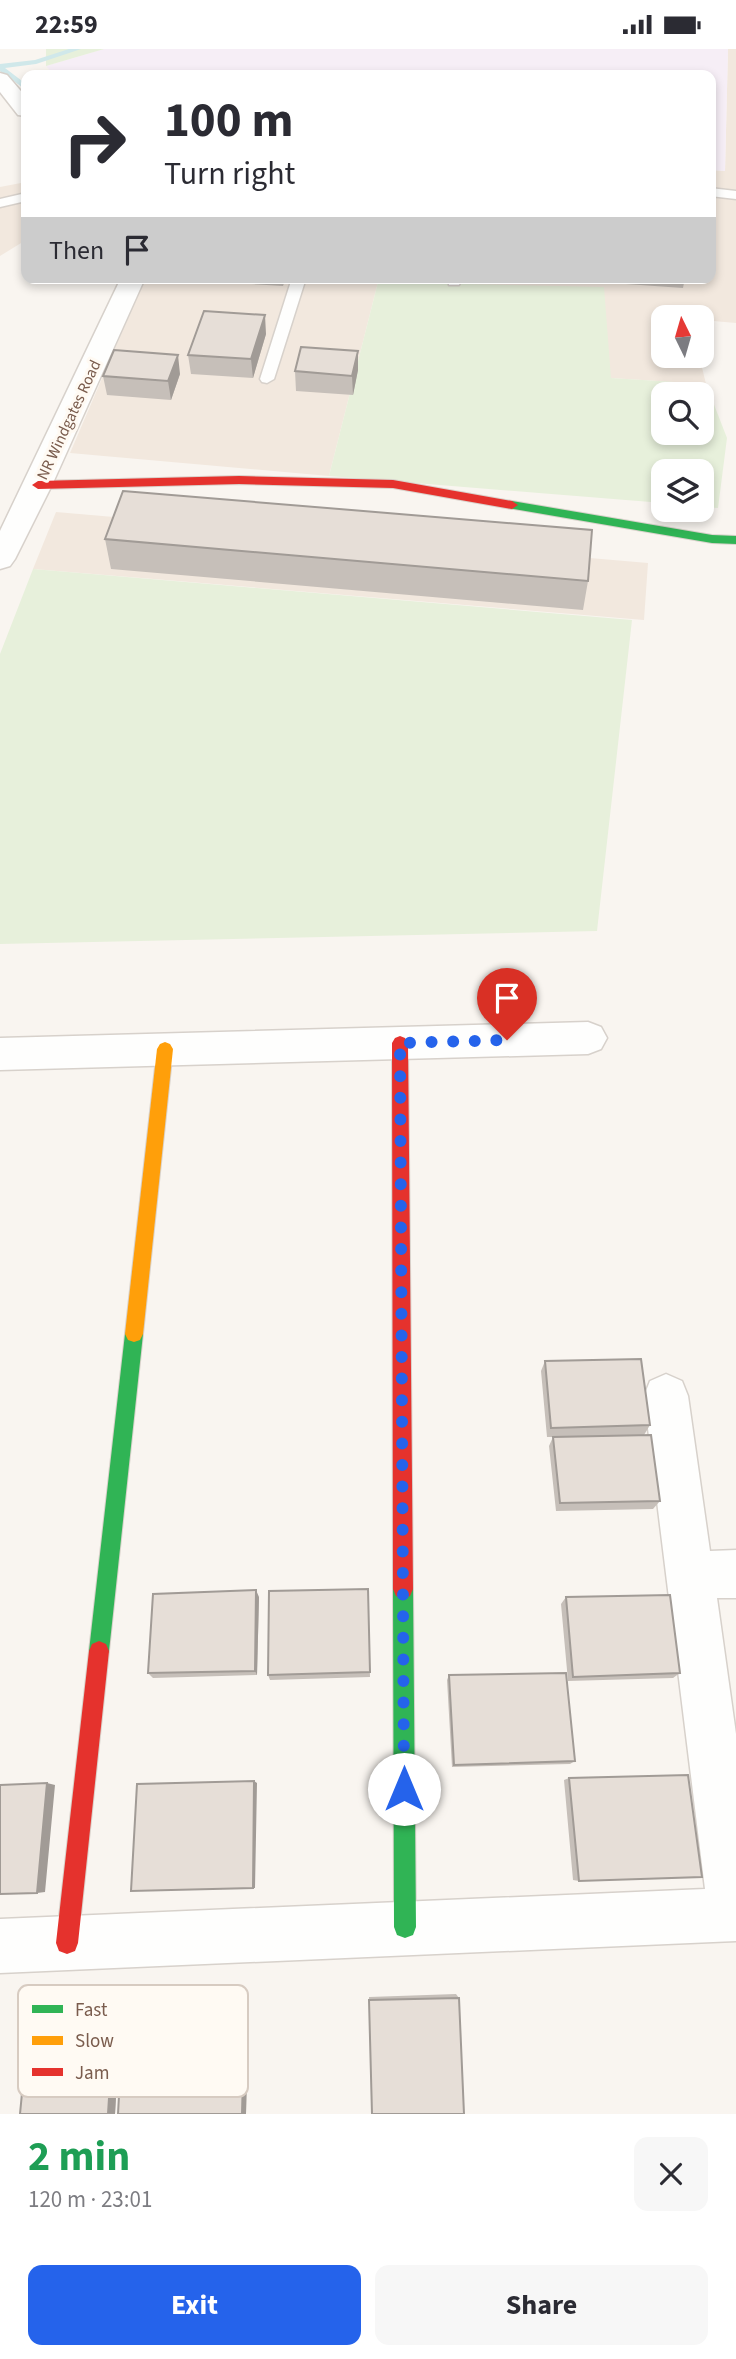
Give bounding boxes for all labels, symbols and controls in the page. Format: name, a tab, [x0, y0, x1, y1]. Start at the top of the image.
text: 22:59	[35, 6, 98, 43]
text: 100 m	[164, 86, 293, 156]
icon: right	[49, 98, 140, 189]
text: Turn right	[164, 151, 295, 197]
icon: arrive	[118, 231, 156, 269]
text: Then	[49, 232, 104, 269]
north arrow	[651, 305, 714, 367]
map controls	[651, 305, 714, 522]
street label: NR Windgates Road	[32, 357, 106, 483]
button: search	[651, 382, 714, 445]
button: layers	[651, 459, 714, 522]
pin	[477, 968, 537, 1040]
icon: arrive	[488, 979, 526, 1017]
position arrow	[367, 1752, 441, 1826]
legend	[18, 1985, 248, 2097]
text: Fast	[75, 1997, 108, 2024]
text: Slow	[75, 2028, 114, 2055]
text: Jam	[75, 2060, 109, 2087]
text: 2 min	[28, 2127, 130, 2187]
button: close	[634, 2137, 708, 2211]
text: 120 m · 23:01	[28, 2183, 152, 2216]
button: Exit	[28, 2265, 361, 2345]
button: Share	[375, 2265, 708, 2345]

